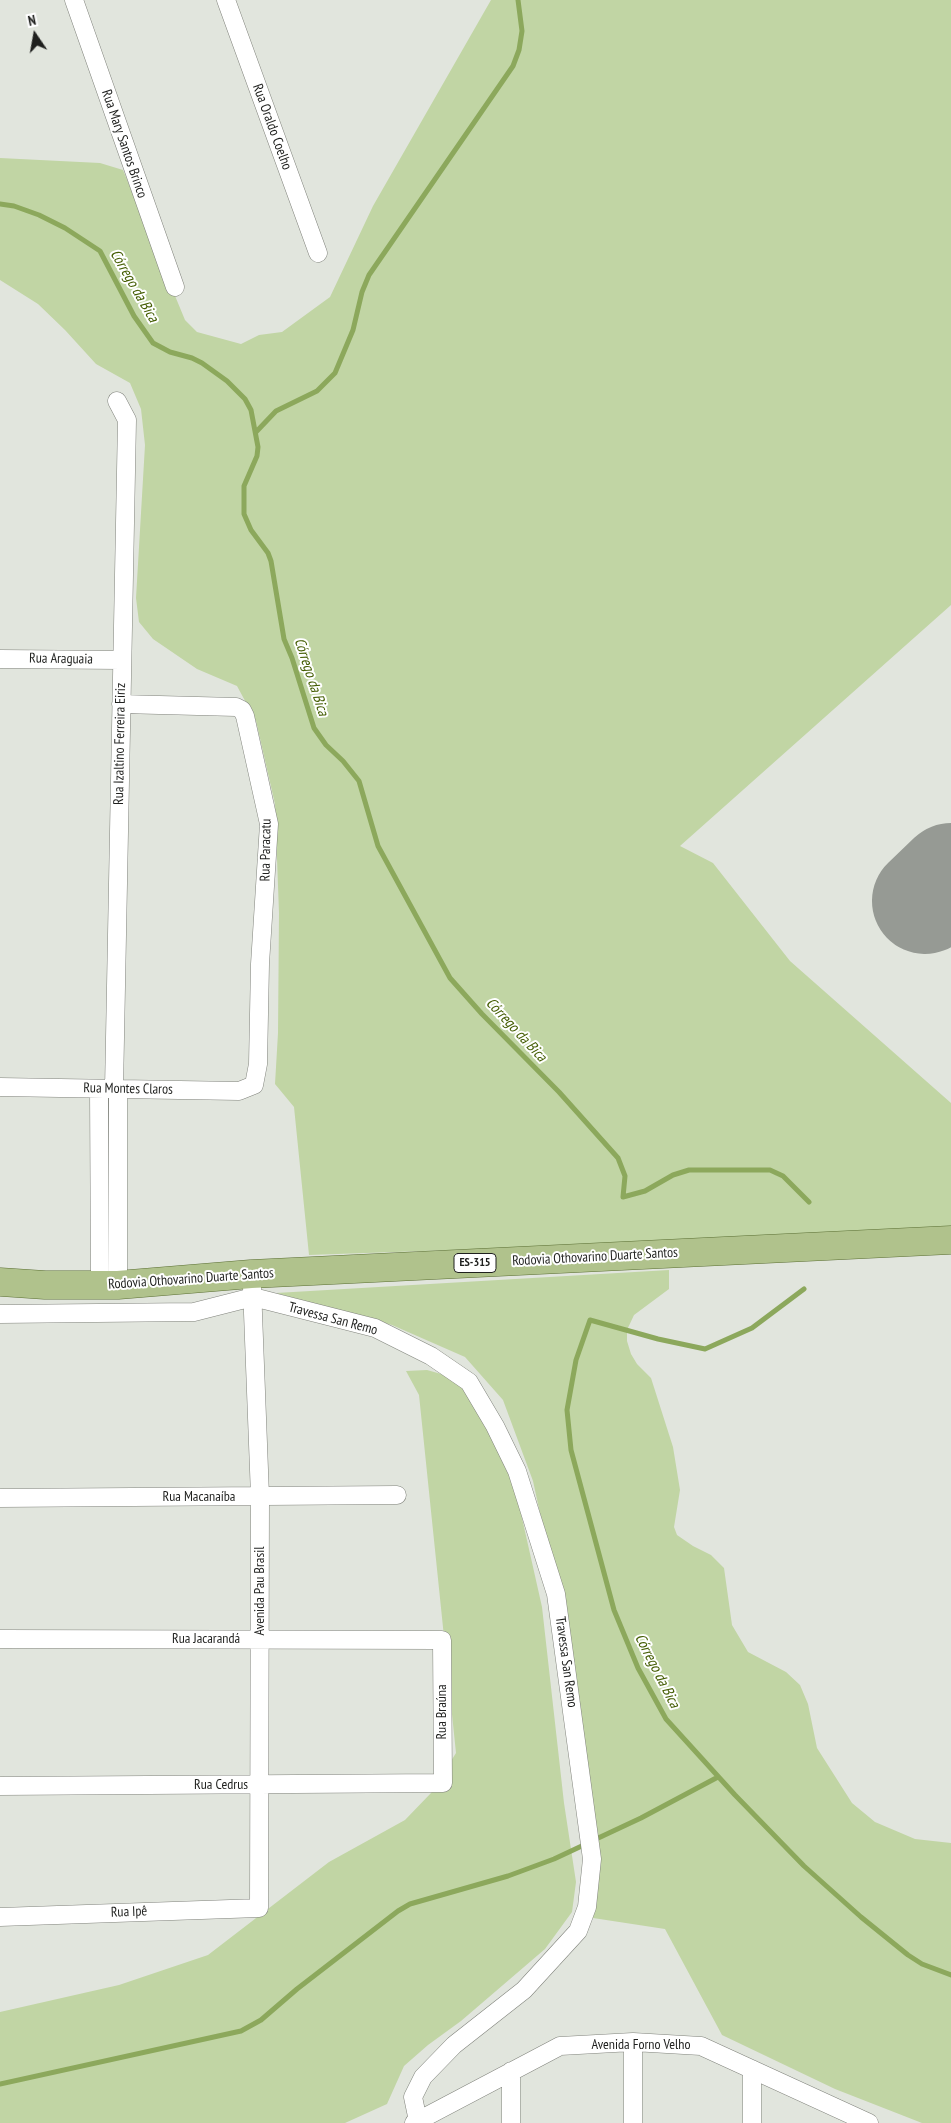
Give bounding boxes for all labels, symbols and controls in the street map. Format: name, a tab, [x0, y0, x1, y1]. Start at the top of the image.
north arrow	[10, 10, 60, 60]
text: N	[26, 11, 37, 30]
street label: Rua Oraldo Coelho	[249, 82, 295, 172]
street label: Rua Mary Santos Brinco	[98, 88, 150, 200]
water label: Córrego da Bica	[106, 247, 162, 325]
water label: Córrego da Bica	[290, 636, 332, 718]
street label: Rua Araguaia	[29, 650, 93, 668]
street label: Rua Izaltino Ferreira Eiriz	[111, 683, 129, 805]
street label: Rua Paracatu	[257, 818, 275, 882]
water label: Córrego da Bica	[482, 994, 550, 1066]
street label: Rua Montes Claros	[83, 1080, 173, 1098]
street label: Rodovia Othovarino Duarte Santos	[512, 1244, 678, 1270]
road number: ES-315	[454, 1254, 496, 1272]
street label: Rodovia Othovarino Duarte Santos	[108, 1265, 274, 1293]
street label: Travessa San Remo	[287, 1299, 379, 1339]
street label: Rua Macanaíba	[163, 1489, 235, 1505]
street label: Avenida Pau Brasil	[252, 1547, 268, 1635]
street label: Travessa San Remo	[551, 1615, 581, 1709]
street label: Rua Jacarandá	[172, 1631, 240, 1647]
water label: Córrego da Bica	[631, 1631, 683, 1711]
street label: Rua Braúna	[434, 1684, 450, 1740]
street label: Rua Cedrus	[194, 1777, 248, 1793]
street label: Rua Ipê	[110, 1903, 148, 1921]
street label: Avenida Forno Velho	[591, 2037, 691, 2053]

